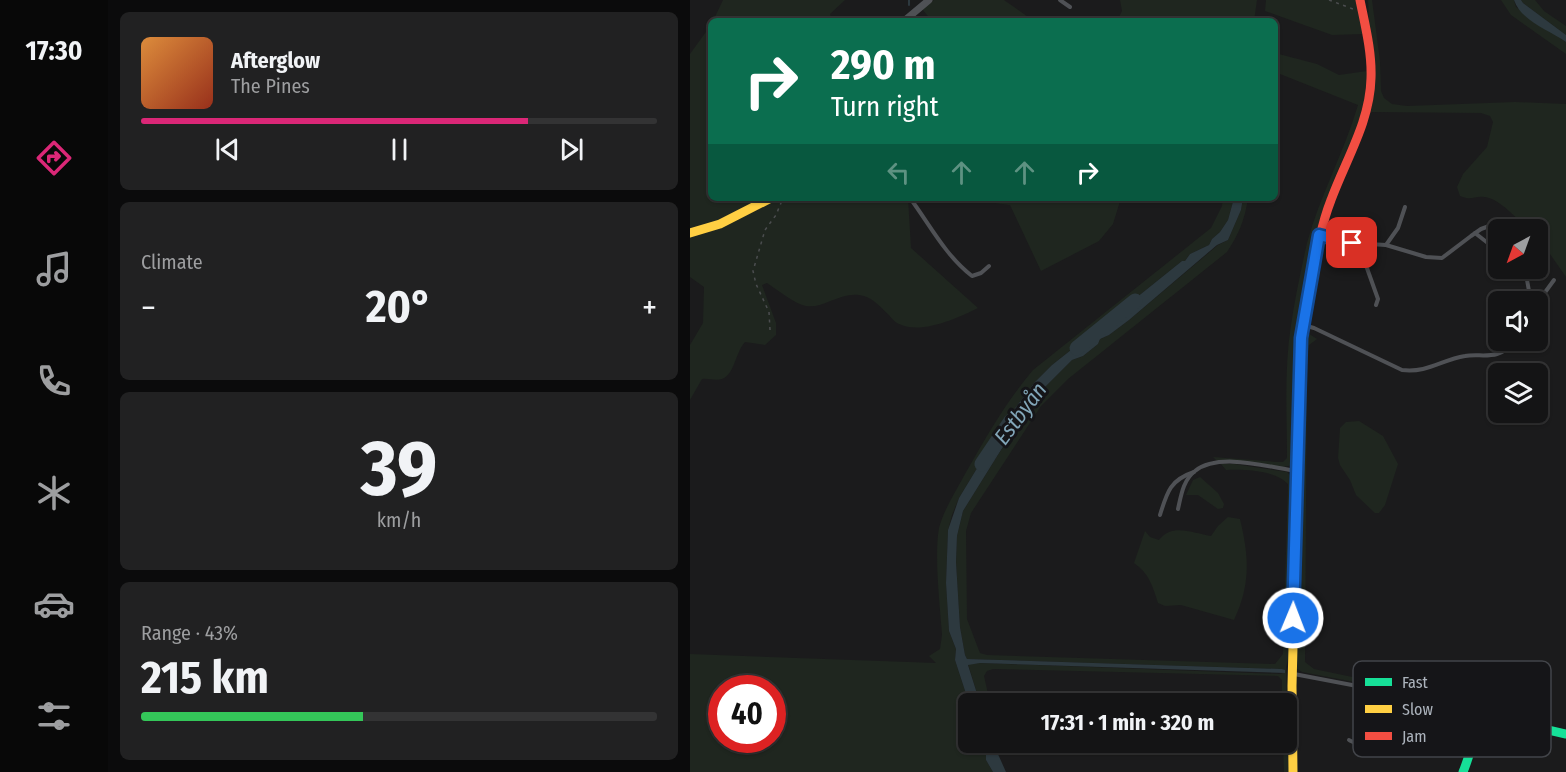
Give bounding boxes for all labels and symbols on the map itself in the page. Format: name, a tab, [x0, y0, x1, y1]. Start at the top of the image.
pin	[1326, 217, 1377, 268]
north arrow	[1488, 219, 1548, 279]
water label: Estbyån	[988, 377, 1053, 450]
position arrow	[1261, 586, 1325, 650]
legend	[1353, 661, 1551, 757]
text: Fast	[1402, 673, 1429, 692]
speed limit sign: 40	[708, 675, 786, 753]
text: Slow	[1402, 700, 1433, 719]
text: Jam	[1402, 727, 1427, 746]

